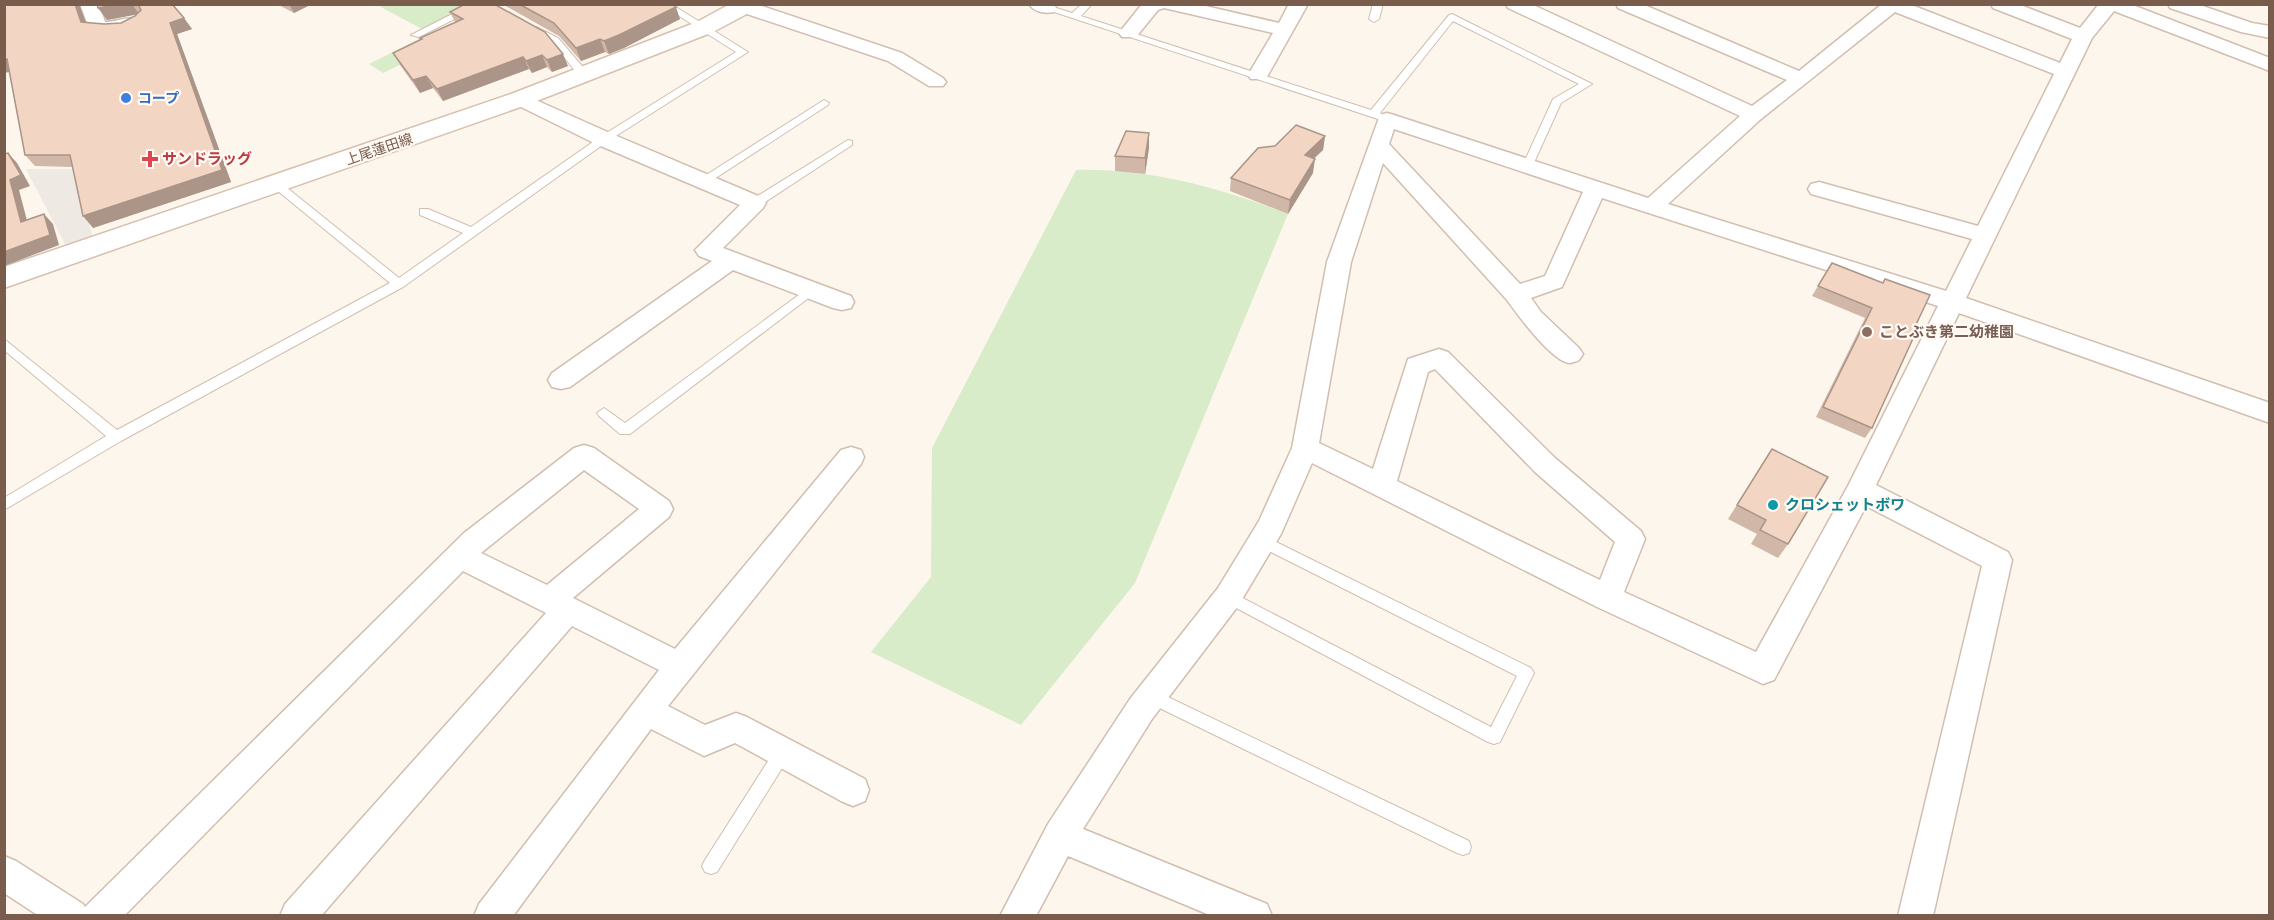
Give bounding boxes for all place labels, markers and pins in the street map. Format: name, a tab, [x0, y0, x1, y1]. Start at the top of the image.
place label: コープ	[138, 89, 179, 106]
marker: コープ	[119, 91, 133, 105]
place label: サンドラッグ	[162, 149, 252, 167]
marker: サンドラッグ	[143, 152, 157, 166]
place label: ことぶき第二幼稚園	[1879, 322, 2014, 340]
marker: ことぶき第二幼稚園	[1860, 325, 1874, 339]
place label: クロシェットボワ	[1785, 495, 1905, 513]
marker: クロシェットボワ	[1766, 498, 1780, 512]

